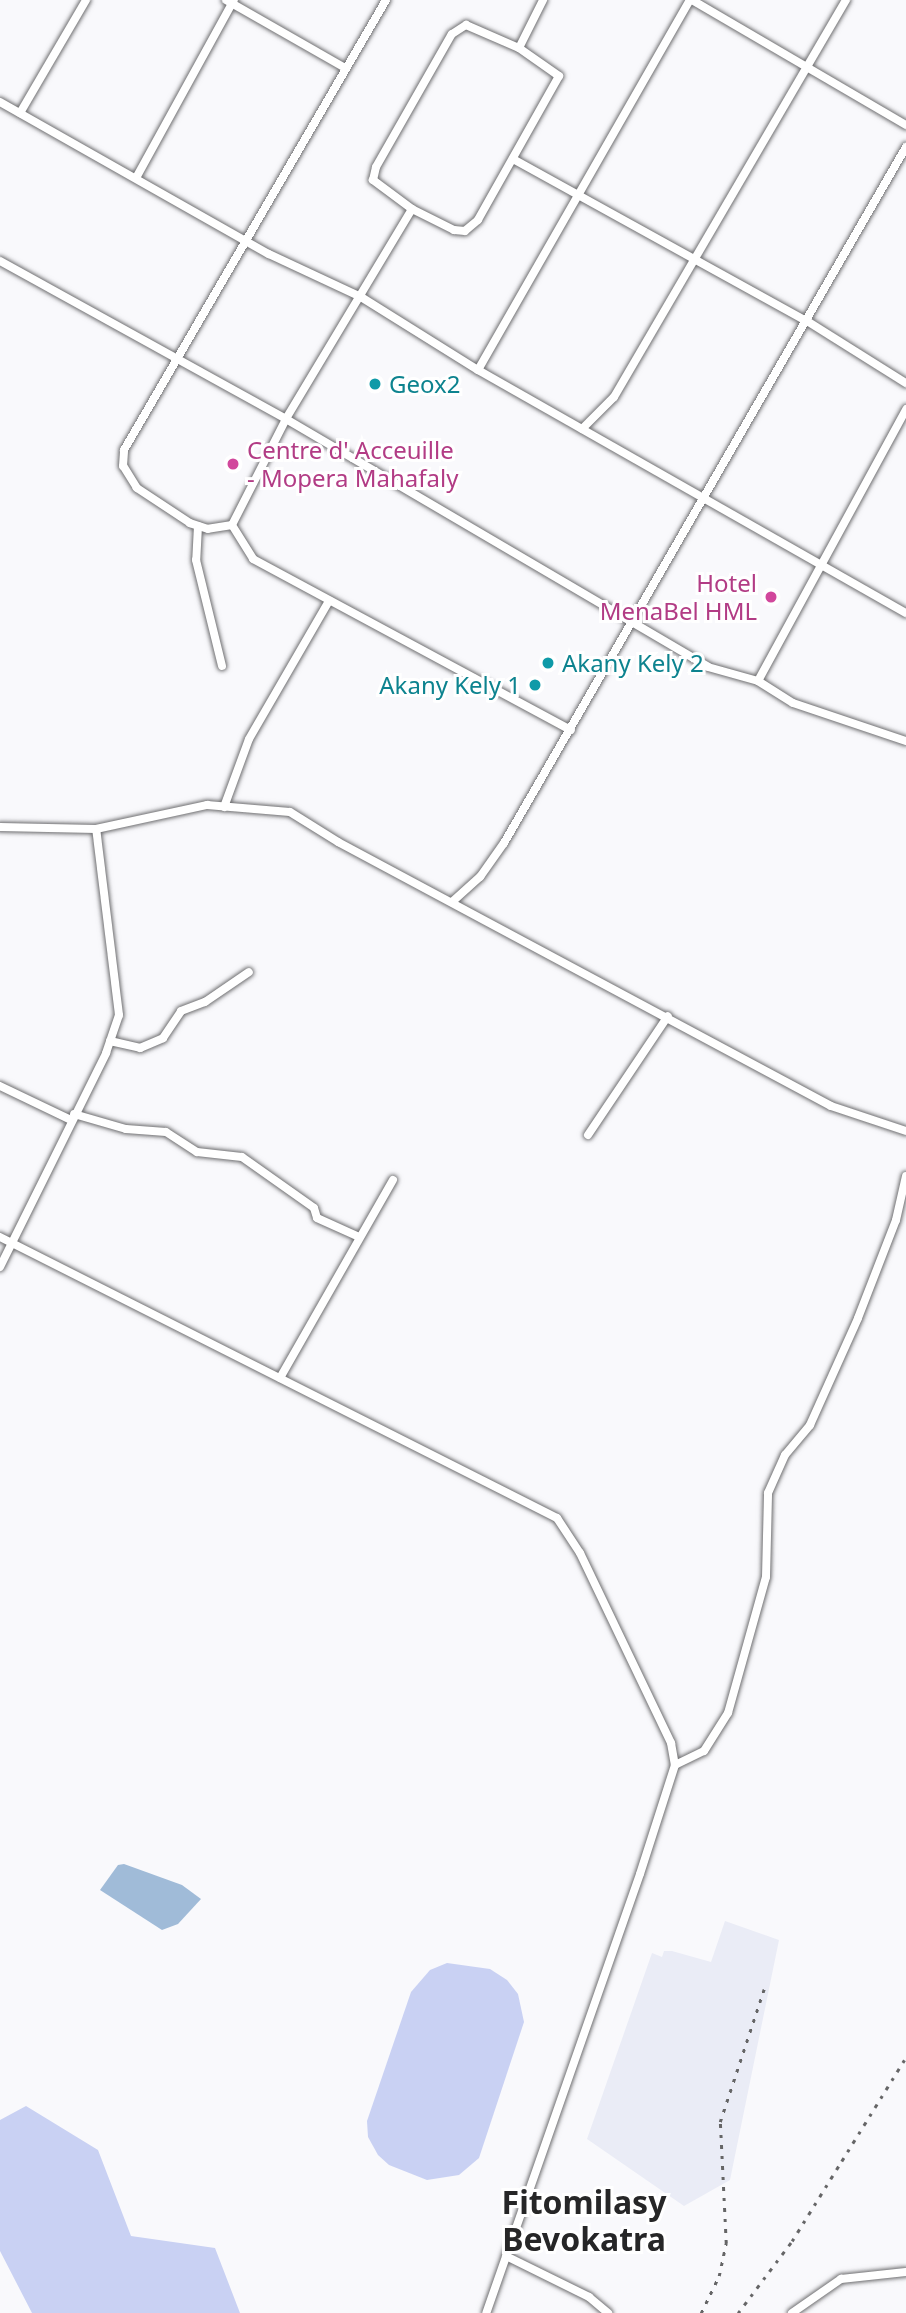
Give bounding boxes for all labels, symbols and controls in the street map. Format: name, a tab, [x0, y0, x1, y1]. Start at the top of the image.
place label: Geox2	[389, 370, 460, 398]
marker: Geox2	[367, 376, 383, 392]
place label: Centre d' Acceuille - Mopera Mahafaly	[247, 436, 458, 492]
marker: Centre d' Acceuille - Mopera Mahafaly	[225, 456, 241, 472]
place label: Hotel MenaBel HML	[600, 569, 757, 625]
marker: Hotel MenaBel HML	[763, 589, 779, 605]
place label: Akany Kely 2	[562, 649, 704, 677]
marker: Akany Kely 2	[540, 655, 556, 671]
place label: Akany Kely 1	[379, 671, 521, 699]
marker: Akany Kely 1	[527, 677, 543, 693]
district label: Fitomilasy Bevokatra	[502, 2184, 666, 2259]

